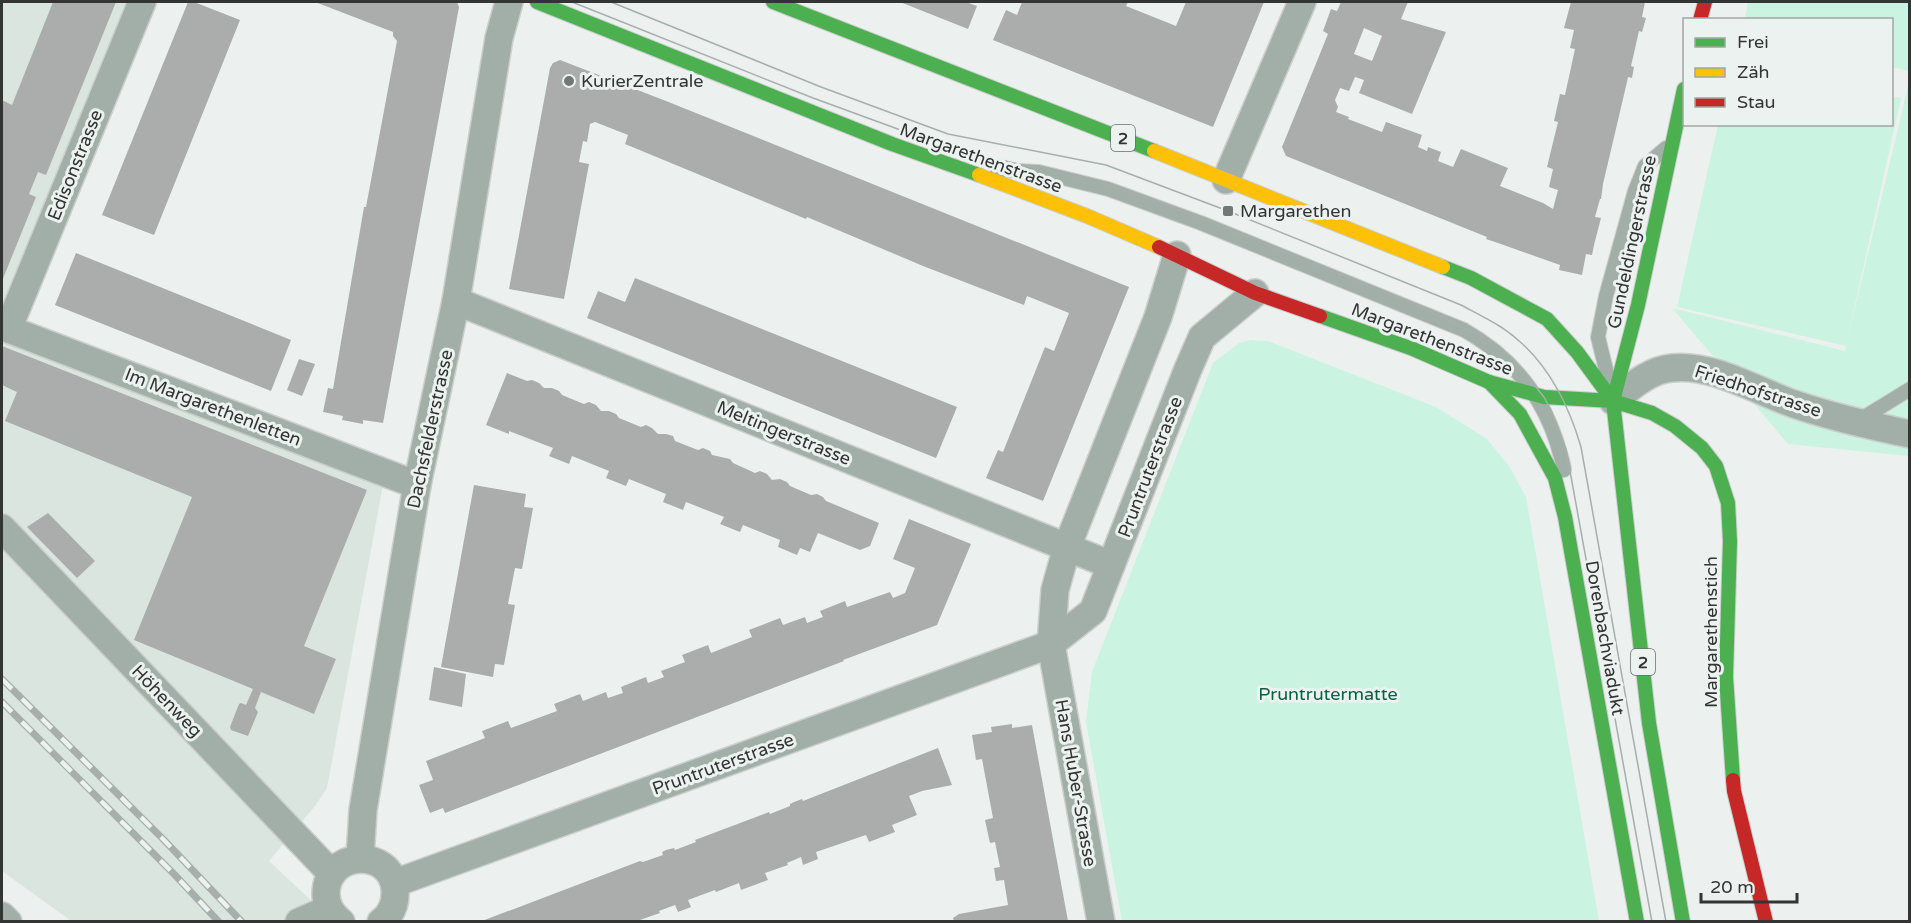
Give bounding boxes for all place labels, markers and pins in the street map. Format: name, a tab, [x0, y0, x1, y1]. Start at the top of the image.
place label: KurierZentrale	[581, 70, 703, 92]
marker: KurierZentrale	[562, 74, 576, 88]
place label: Margarethen	[1240, 200, 1351, 222]
marker: Margarethen	[1221, 204, 1235, 218]

